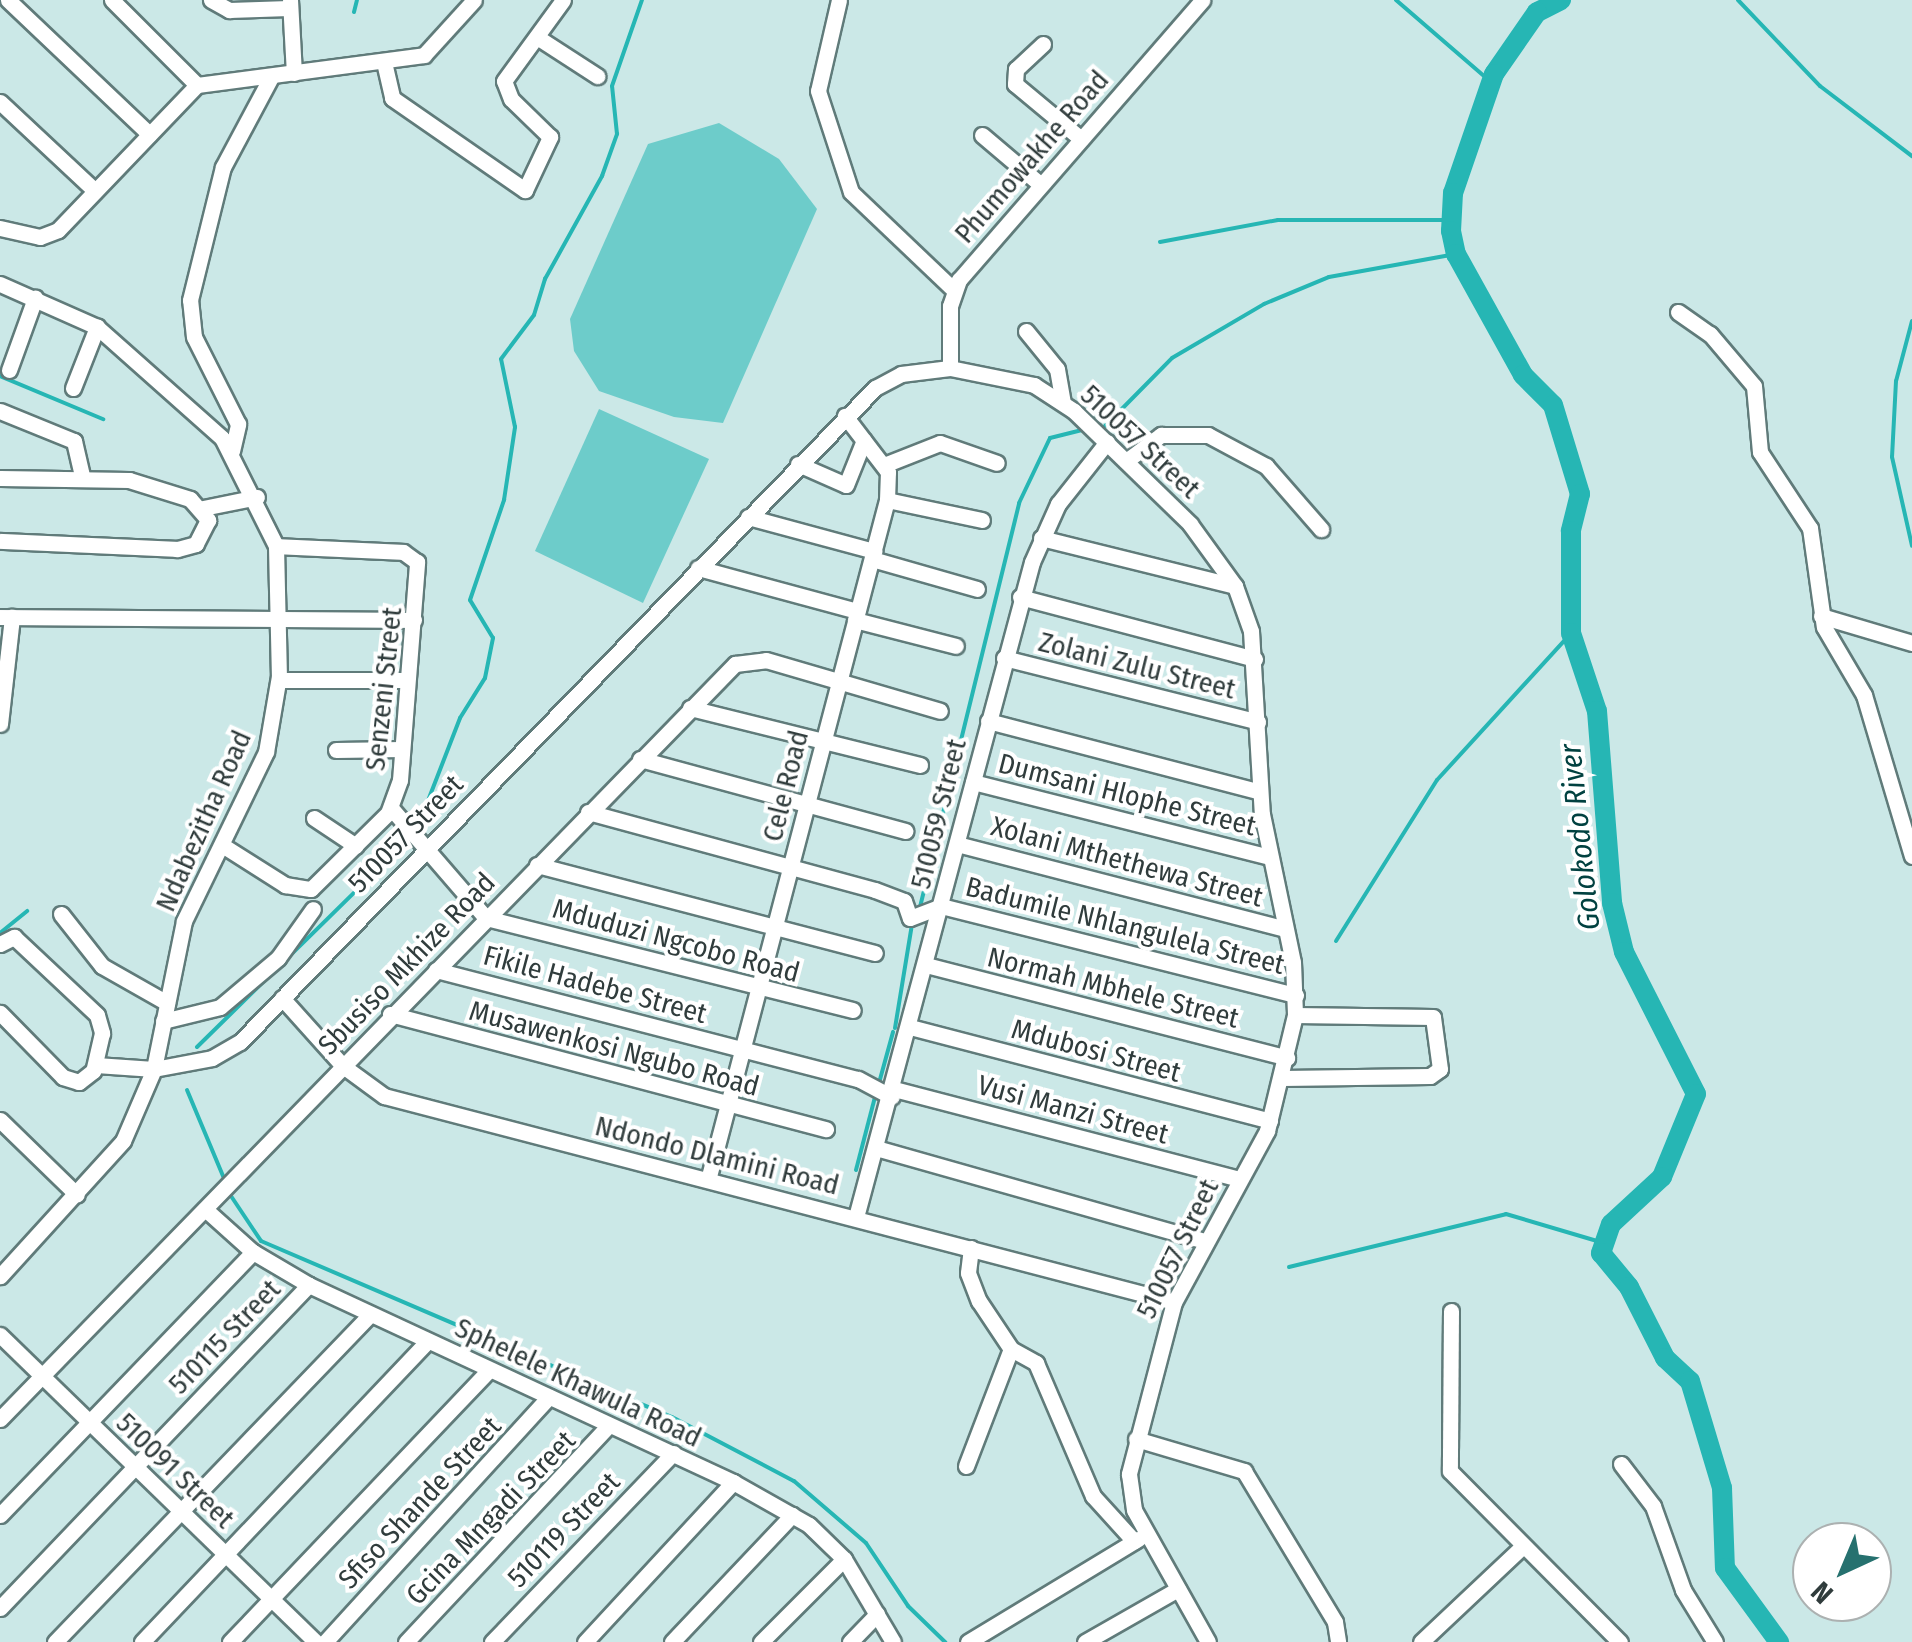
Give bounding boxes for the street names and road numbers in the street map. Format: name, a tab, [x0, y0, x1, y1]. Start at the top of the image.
street label: Phumowakhe Road	[948, 64, 1116, 250]
street label: 510057 Street	[1073, 378, 1207, 506]
street label: Senzeni Street	[359, 605, 409, 773]
street label: Zolani Zulu Street	[1035, 625, 1239, 707]
street label: Ndabezitha Road	[149, 725, 259, 917]
street label: Cele Road	[756, 727, 816, 845]
street label: 510059 Street	[904, 736, 974, 892]
street label: Dumsani Hlophe Street	[995, 747, 1259, 843]
street label: 510057 Street	[342, 768, 470, 900]
street label: Xolani Mthethewa Street	[987, 810, 1267, 914]
street label: Sbusiso Mkhize Road	[312, 866, 502, 1062]
street label: Badumile Nhlangulela Street	[962, 870, 1288, 982]
street label: Mduduzi Ngcobo Road	[549, 892, 803, 990]
street label: Fikile Hadebe Street	[480, 939, 710, 1031]
street label: Normah Mbhele Street	[984, 940, 1242, 1036]
street label: Musawenkosi Ngubo Road	[465, 994, 763, 1104]
street label: Mdubosi Street	[1008, 1012, 1184, 1090]
street label: Vusi Manzi Street	[974, 1068, 1172, 1152]
street label: Ndondo Dlamini Road	[592, 1109, 842, 1203]
street label: 510057 Street	[1130, 1174, 1226, 1324]
street label: 510115 Street	[162, 1273, 288, 1401]
street label: Sphelele Khawula Road	[450, 1311, 706, 1455]
street label: 510091 Street	[109, 1407, 241, 1535]
street label: Sfiso Shande Street	[332, 1410, 508, 1596]
street label: Gcina Mngadi Street	[399, 1424, 583, 1612]
street label: 510119 Street	[501, 1466, 627, 1594]

